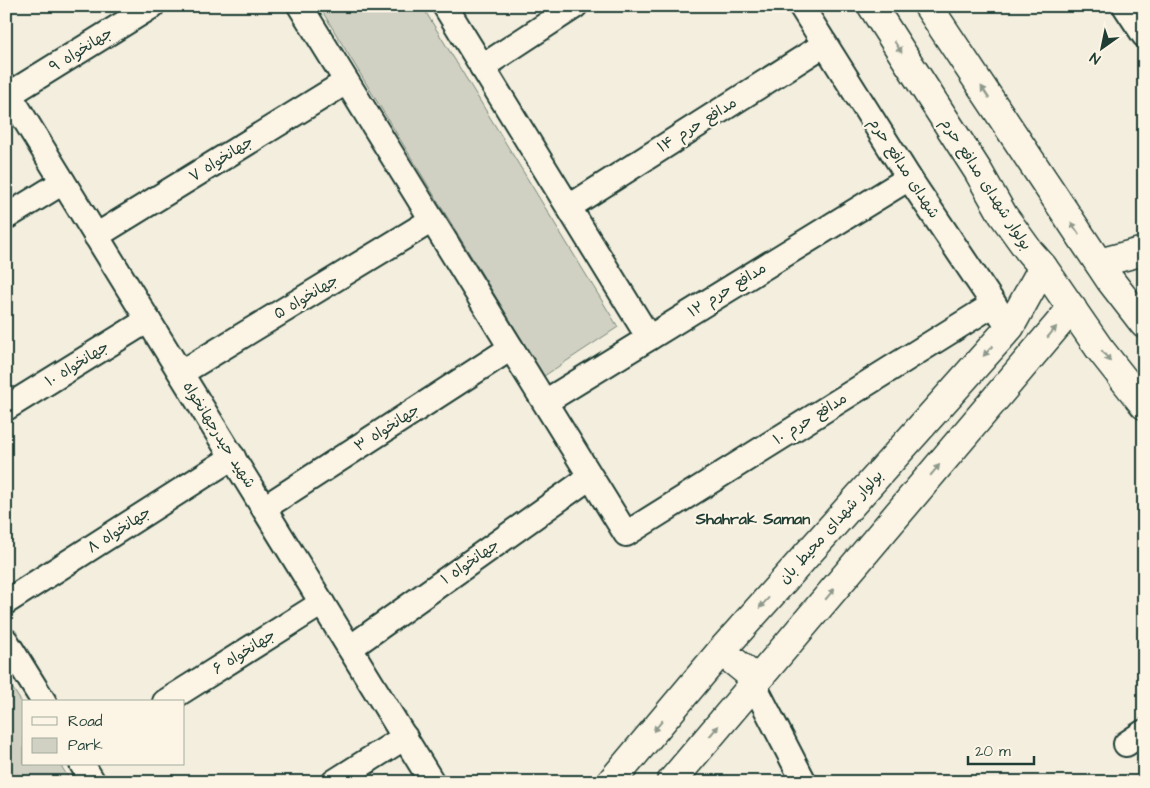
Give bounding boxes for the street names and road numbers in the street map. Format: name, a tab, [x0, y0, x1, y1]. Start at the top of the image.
street label: جهانخواه ۹	[45, 22, 117, 78]
street label: مدافع حرم ۱۴	[653, 92, 741, 159]
street label: شهدای مدافع حرم	[863, 114, 944, 223]
street label: بولوار شهدای مدافع حرم	[934, 114, 1037, 255]
street label: جهانخواه ۷	[185, 131, 257, 187]
street label: مدافع حرم ۱۲	[684, 258, 771, 323]
street label: جهانخواه ۵	[270, 270, 342, 324]
street label: جهانخواه ۱۰	[41, 336, 113, 392]
street label: شهید حیدرجهانخواه	[178, 378, 260, 492]
street label: مدافع حرم ۱۰	[769, 388, 852, 451]
street label: جهانخواه ۳	[350, 399, 424, 457]
street label: بولوار شهدای محیط بان	[774, 466, 888, 588]
street label: جهانخواه ۸	[83, 502, 155, 558]
street label: جهانخواه ۱	[437, 534, 503, 590]
street label: جهانخواه ۶	[209, 624, 279, 680]

